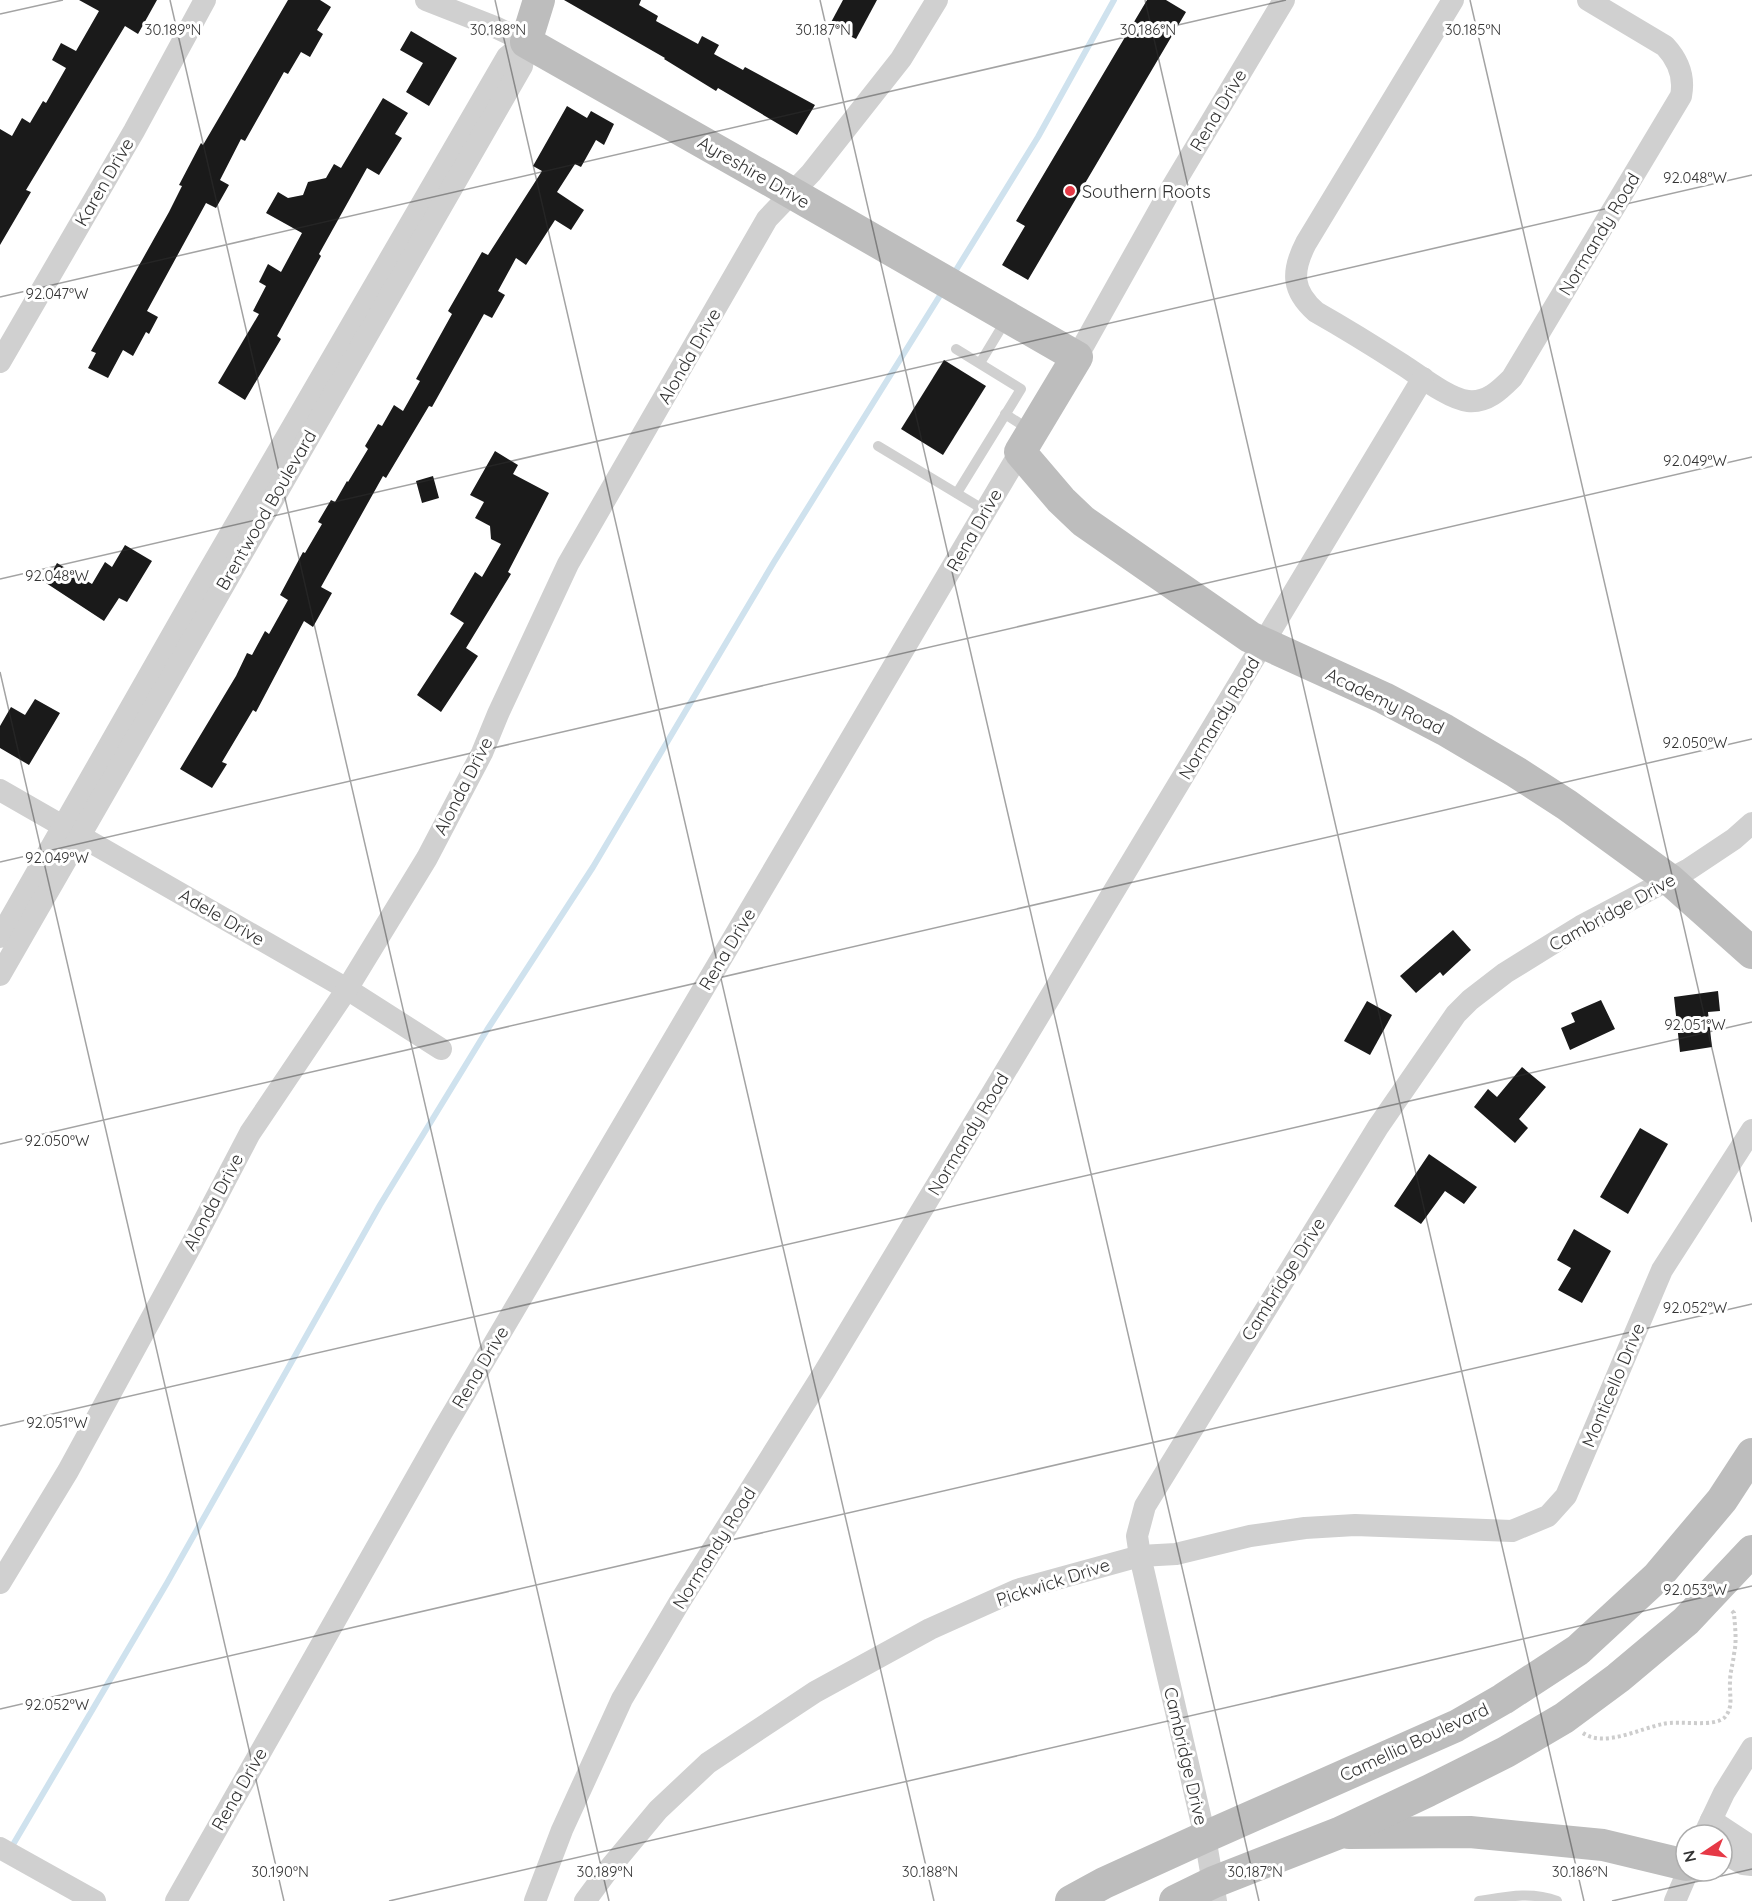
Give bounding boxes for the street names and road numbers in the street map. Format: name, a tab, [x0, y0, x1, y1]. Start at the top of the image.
street label: Rena Drive	[1185, 65, 1251, 155]
street label: Ayreshire Drive	[694, 131, 814, 213]
street label: Karen Drive	[69, 134, 139, 230]
street label: Normandy Road	[1553, 168, 1645, 300]
street label: Alonda Drive	[652, 304, 726, 408]
street label: Brentwood Boulevard	[211, 426, 321, 594]
street label: Rena Drive	[941, 485, 1007, 575]
street label: Normandy Road	[1173, 652, 1265, 784]
street label: Academy Road	[1322, 662, 1448, 740]
street label: Alonda Drive	[428, 733, 498, 839]
street label: Cambridge Drive	[1545, 868, 1679, 956]
street label: Adele Drive	[175, 883, 269, 951]
street label: Rena Drive	[694, 904, 760, 994]
street label: Normandy Road	[922, 1068, 1014, 1200]
street label: Alonda Drive	[178, 1149, 248, 1255]
street label: Cambridge Drive	[1236, 1213, 1330, 1345]
street label: Monticello Drive	[1576, 1319, 1650, 1451]
street label: Rena Drive	[447, 1322, 513, 1412]
street label: Normandy Road	[667, 1483, 761, 1613]
street label: Pickwick Drive	[993, 1553, 1113, 1611]
street label: Cambridge Drive	[1159, 1685, 1213, 1827]
street label: Camellia Boulevard	[1336, 1697, 1492, 1787]
street label: Rena Drive	[206, 1744, 272, 1834]

